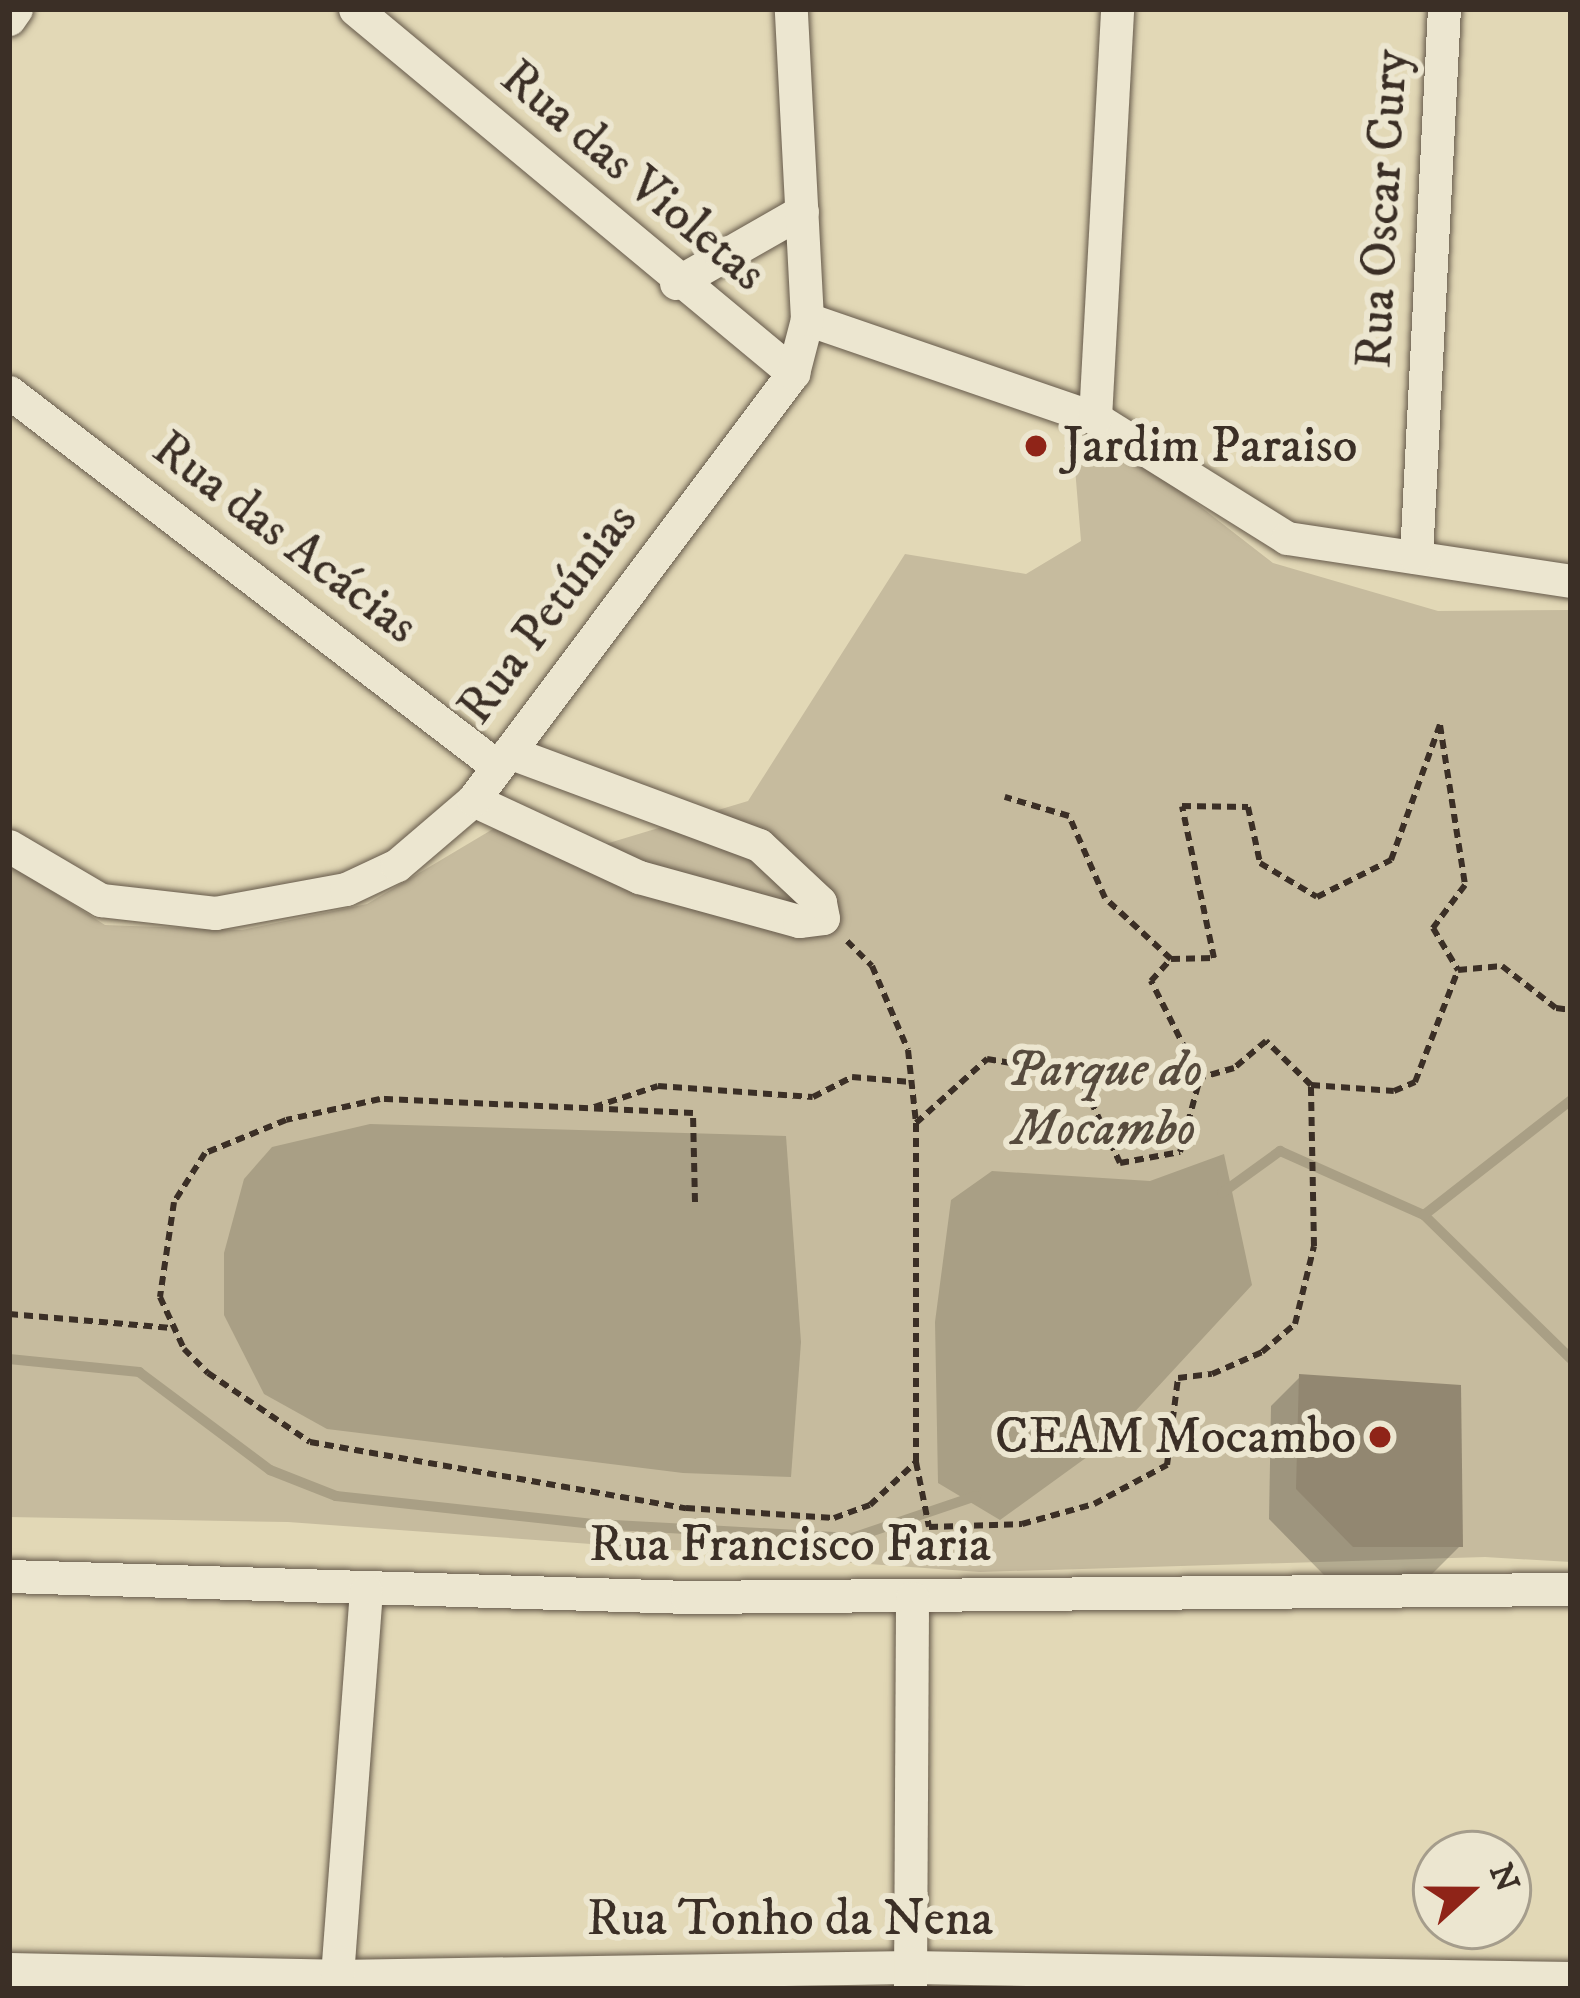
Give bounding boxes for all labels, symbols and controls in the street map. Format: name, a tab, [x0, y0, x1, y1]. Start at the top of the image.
street label: Rua das Violetas	[488, 47, 778, 305]
street label: Rua Oscar Cury	[1344, 48, 1422, 370]
place label: Jardim Paraiso	[1063, 415, 1358, 477]
street label: Rua das Acácias	[140, 418, 430, 658]
marker: Jardim Paraiso	[1020, 430, 1052, 462]
street label: Rua Petúnias	[445, 492, 651, 736]
park label: Parque do Mocambo	[1005, 1040, 1203, 1160]
place label: CEAM Mocambo	[995, 1406, 1356, 1468]
marker: CEAM Mocambo	[1367, 1424, 1393, 1450]
street label: Rua Francisco Faria	[589, 1514, 991, 1576]
north arrow	[1412, 1830, 1532, 1950]
text: N	[1479, 1858, 1527, 1898]
street label: Rua Tonho da Nena	[587, 1888, 993, 1950]

